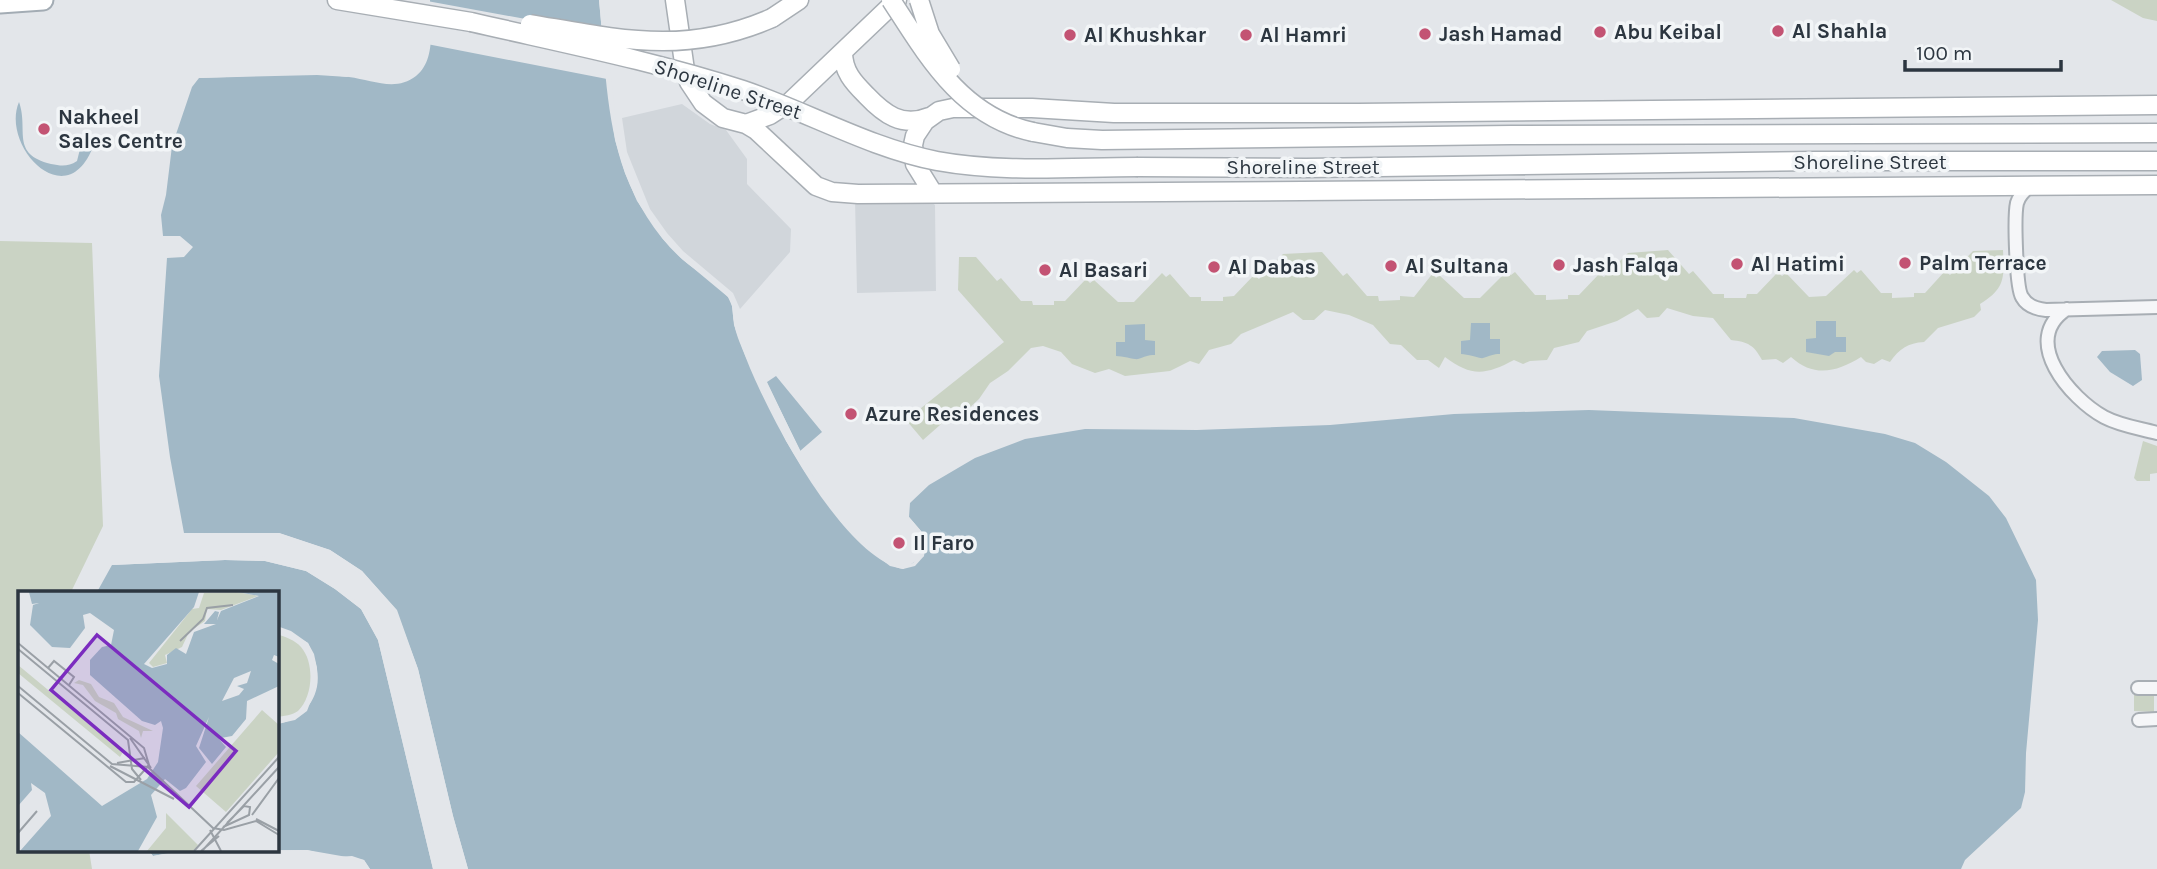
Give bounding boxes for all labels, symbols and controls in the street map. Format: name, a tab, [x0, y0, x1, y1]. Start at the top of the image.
place label: Al Shahla	[1792, 19, 1887, 43]
place label: Abu Keibal	[1614, 20, 1722, 44]
place label: Jash Hamad	[1439, 22, 1562, 46]
place label: Al Khushkar	[1084, 23, 1207, 47]
place label: Al Hamri	[1260, 23, 1347, 47]
marker: Al Shahla	[1770, 23, 1786, 39]
marker: Abu Keibal	[1592, 24, 1608, 40]
marker: Jash Hamad	[1417, 26, 1433, 42]
marker: Al Khushkar	[1062, 27, 1078, 43]
marker: Al Hamri	[1238, 27, 1254, 43]
scale bar	[1905, 28, 2061, 72]
text: 100 m	[1916, 41, 1973, 65]
street label: Shoreline Street	[651, 54, 805, 124]
place label: Nakheel Sales Centre	[58, 105, 183, 153]
marker: Nakheel Sales Centre	[36, 121, 52, 137]
street label: Shoreline Street	[1793, 150, 1947, 174]
street label: Shoreline Street	[1226, 155, 1380, 179]
place label: Palm Terrace	[1919, 251, 2047, 275]
place label: Al Hatimi	[1751, 252, 1845, 276]
place label: Jash Falqa	[1573, 253, 1679, 278]
place label: Al Sultana	[1405, 254, 1509, 278]
place label: Al Dabas	[1228, 255, 1316, 279]
marker: Palm Terrace	[1897, 255, 1913, 271]
marker: Al Hatimi	[1729, 256, 1745, 272]
marker: Jash Falqa	[1551, 257, 1567, 273]
place label: Al Basari	[1059, 258, 1148, 282]
marker: Al Sultana	[1383, 258, 1399, 274]
marker: Al Dabas	[1206, 259, 1222, 275]
marker: Al Basari	[1037, 262, 1053, 278]
place label: Azure Residences	[865, 402, 1039, 426]
marker: Azure Residences	[843, 406, 859, 422]
place label: Il Faro	[913, 531, 975, 555]
marker: Il Faro	[891, 535, 907, 551]
inset map	[18, 591, 278, 852]

